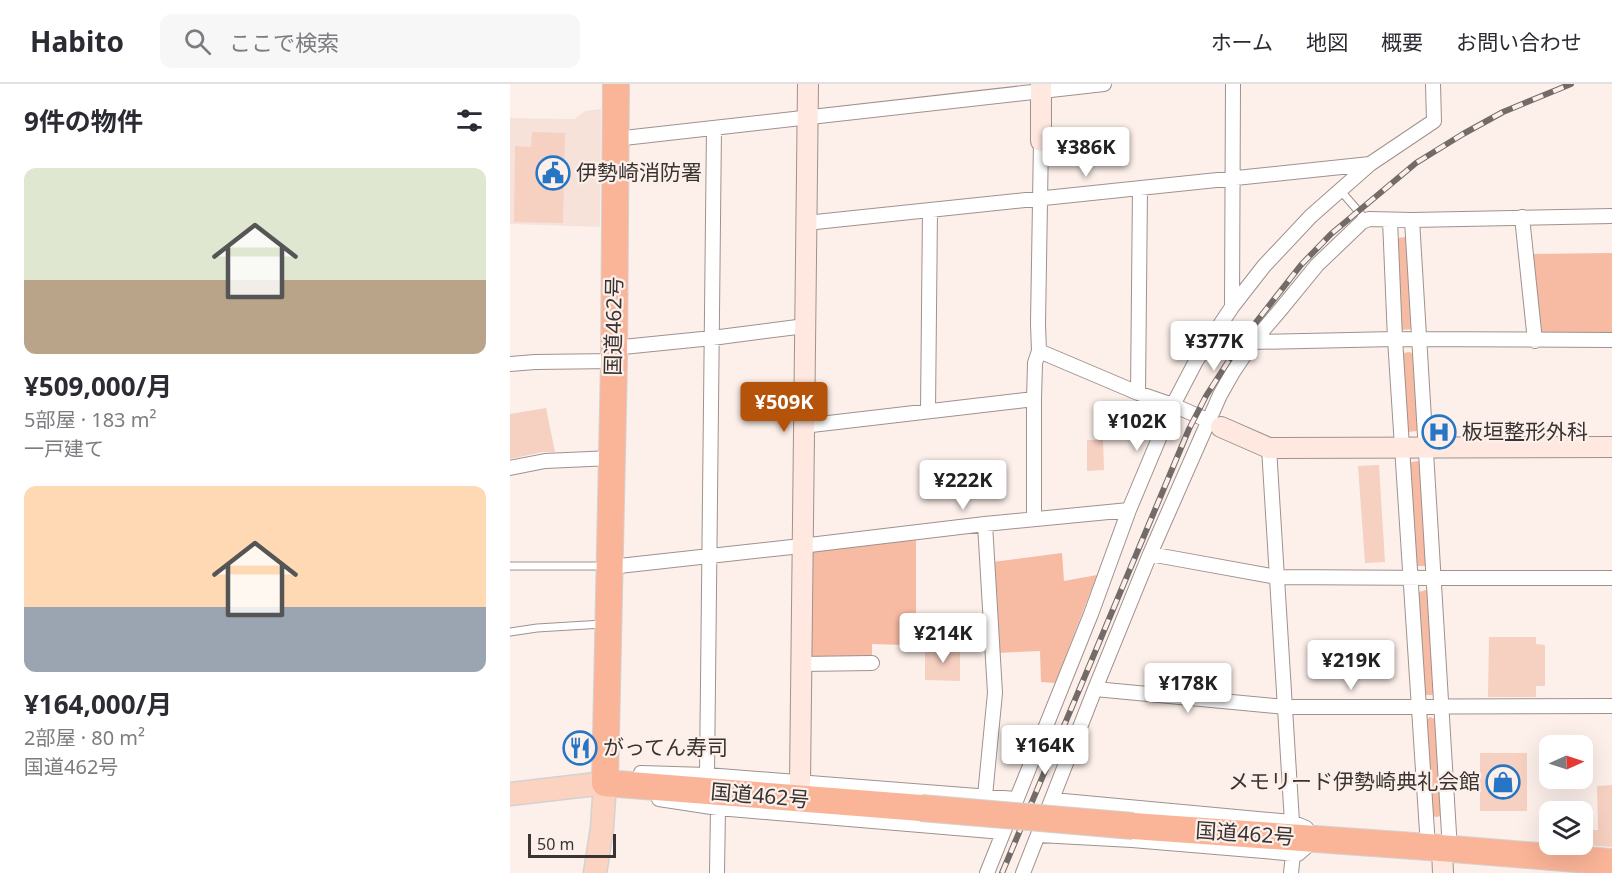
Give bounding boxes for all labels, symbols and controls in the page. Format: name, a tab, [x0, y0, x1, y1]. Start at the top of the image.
search box	[160, 14, 580, 68]
text: Habito	[30, 22, 124, 60]
icon: search	[181, 25, 214, 58]
text: ここで検索	[229, 27, 339, 57]
text: ホーム	[1211, 28, 1273, 56]
text: 地図	[1306, 28, 1348, 56]
text: 概要	[1381, 28, 1423, 56]
text: お問い合わせ	[1456, 28, 1582, 56]
text: 9件の物件	[24, 103, 143, 139]
icon: filters	[453, 104, 486, 137]
pin: ¥386K	[1044, 127, 1128, 178]
text: ¥386K	[1056, 133, 1116, 160]
public building icon: 伊勢崎消防署	[535, 155, 571, 191]
place label: 伊勢崎消防署	[576, 158, 702, 186]
icon: home	[201, 207, 309, 315]
street label: 国道462号	[598, 276, 628, 376]
pin: ¥377K	[1172, 321, 1256, 372]
text: ¥377K	[1184, 327, 1244, 354]
text: ¥509,000/月	[24, 368, 172, 404]
pin: ¥509K	[742, 382, 826, 433]
text: ¥509K	[754, 388, 814, 415]
pin: ¥102K	[1095, 401, 1179, 452]
text: 5部屋 · 183 m²	[24, 406, 156, 433]
text: ¥102K	[1107, 407, 1167, 434]
hospital icon: 板垣整形外科	[1421, 414, 1457, 450]
place label: 板垣整形外科	[1462, 417, 1588, 445]
text: 一戸建て	[24, 435, 104, 462]
pin: ¥222K	[921, 460, 1005, 511]
text: ¥222K	[933, 466, 993, 493]
icon: home	[201, 525, 309, 633]
pin: ¥214K	[901, 613, 985, 664]
text: ¥214K	[913, 619, 973, 646]
pin: ¥219K	[1309, 640, 1393, 691]
text: ¥219K	[1321, 646, 1381, 673]
pin: ¥178K	[1146, 663, 1230, 714]
text: ¥178K	[1158, 669, 1218, 696]
text: ¥164,000/月	[24, 686, 172, 722]
text: 2部屋 · 80 m²	[24, 724, 145, 751]
pin: ¥164K	[1003, 725, 1087, 776]
restaurant icon: がってん寿司	[562, 730, 598, 766]
text: ¥164K	[1015, 731, 1075, 758]
place label: がってん寿司	[603, 733, 728, 761]
north arrow	[1539, 735, 1593, 789]
map controls	[1539, 735, 1593, 855]
text: 国道462号	[24, 753, 118, 780]
shop icon: メモリード伊勢崎典礼会館	[1485, 764, 1521, 800]
place label: メモリード伊勢崎典礼会館	[1228, 767, 1480, 795]
street label: 国道462号	[710, 777, 811, 813]
button: layers	[1539, 801, 1593, 855]
street label: 国道462号	[1195, 816, 1295, 850]
scale bar	[528, 831, 616, 858]
text: 50 m	[537, 833, 574, 855]

